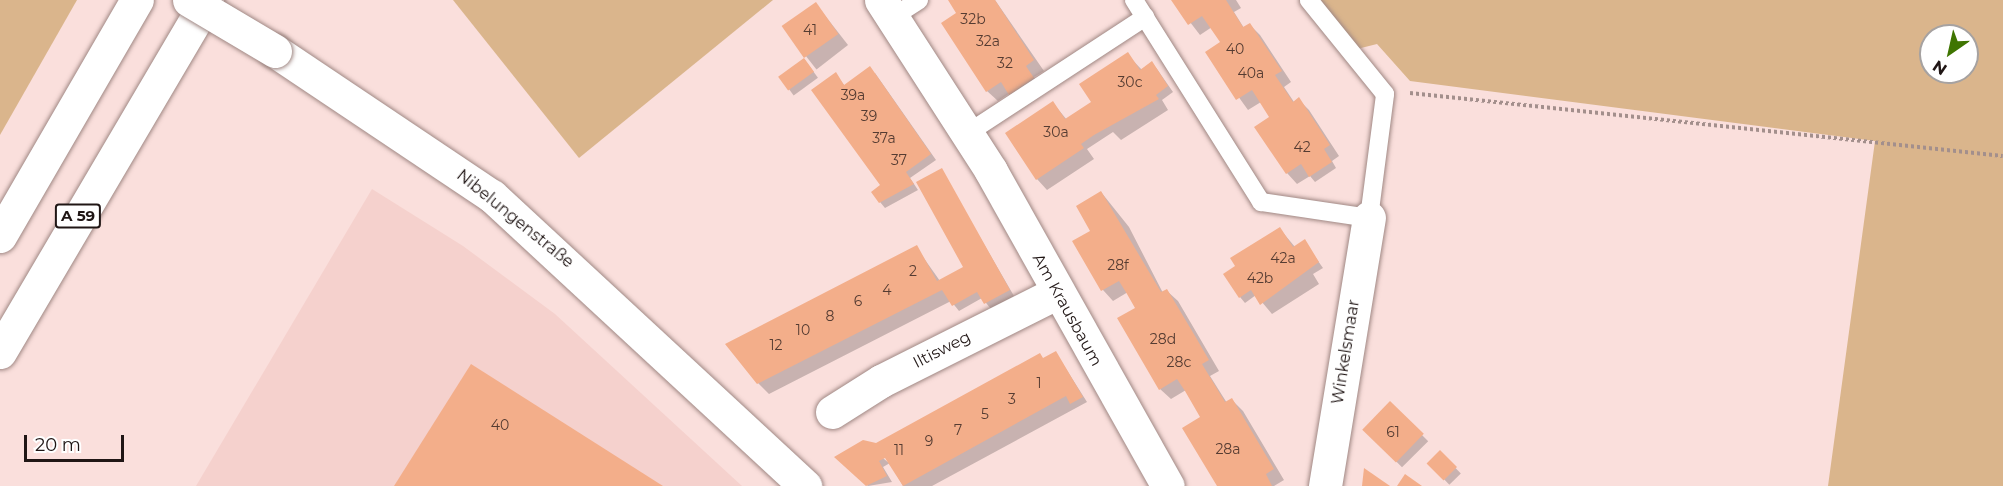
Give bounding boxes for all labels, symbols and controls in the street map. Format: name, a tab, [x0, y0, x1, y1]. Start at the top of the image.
house number: 32b	[960, 11, 986, 27]
house number: 41	[803, 22, 817, 38]
north arrow	[1919, 24, 1979, 84]
house number: 32a	[976, 33, 1000, 49]
house number: 40	[1226, 41, 1244, 57]
house number: 32	[997, 55, 1013, 71]
text: N	[1929, 56, 1950, 79]
house number: 40a	[1238, 65, 1264, 81]
house number: 30c	[1117, 74, 1143, 90]
house number: 39a	[841, 87, 865, 103]
house number: 39	[861, 108, 877, 124]
house number: 30a	[1043, 124, 1069, 140]
house number: 37a	[872, 130, 896, 146]
house number: 42	[1293, 139, 1311, 155]
house number: 37	[891, 152, 907, 168]
street label: Nibelungenstraße	[453, 166, 577, 272]
road number: A 59	[54, 204, 102, 228]
street label: Am Krausbaum	[1028, 250, 1106, 370]
house number: 42a	[1270, 250, 1296, 266]
house number: 28f	[1107, 257, 1129, 273]
house number: 2	[909, 263, 917, 279]
house number: 42b	[1247, 270, 1273, 286]
house number: 4	[882, 282, 892, 298]
house number: 6	[854, 293, 862, 309]
street label: Winkelsmaar	[1328, 298, 1364, 406]
house number: 8	[826, 308, 834, 324]
house number: 10	[796, 322, 810, 338]
street label: Iltisweg	[910, 327, 974, 373]
house number: 28d	[1150, 331, 1176, 347]
house number: 12	[769, 337, 783, 353]
house number: 28c	[1167, 354, 1191, 370]
house number: 1	[1036, 375, 1042, 391]
house number: 3	[1008, 391, 1016, 407]
house number: 5	[981, 406, 989, 422]
house number: 40	[491, 417, 509, 433]
house number: 7	[954, 422, 962, 438]
scale bar	[27, 423, 128, 461]
house number: 61	[1386, 424, 1400, 440]
house number: 9	[925, 433, 933, 449]
text: 20 m	[35, 434, 81, 456]
house number: 28a	[1215, 441, 1241, 457]
house number: 11	[894, 442, 904, 458]

